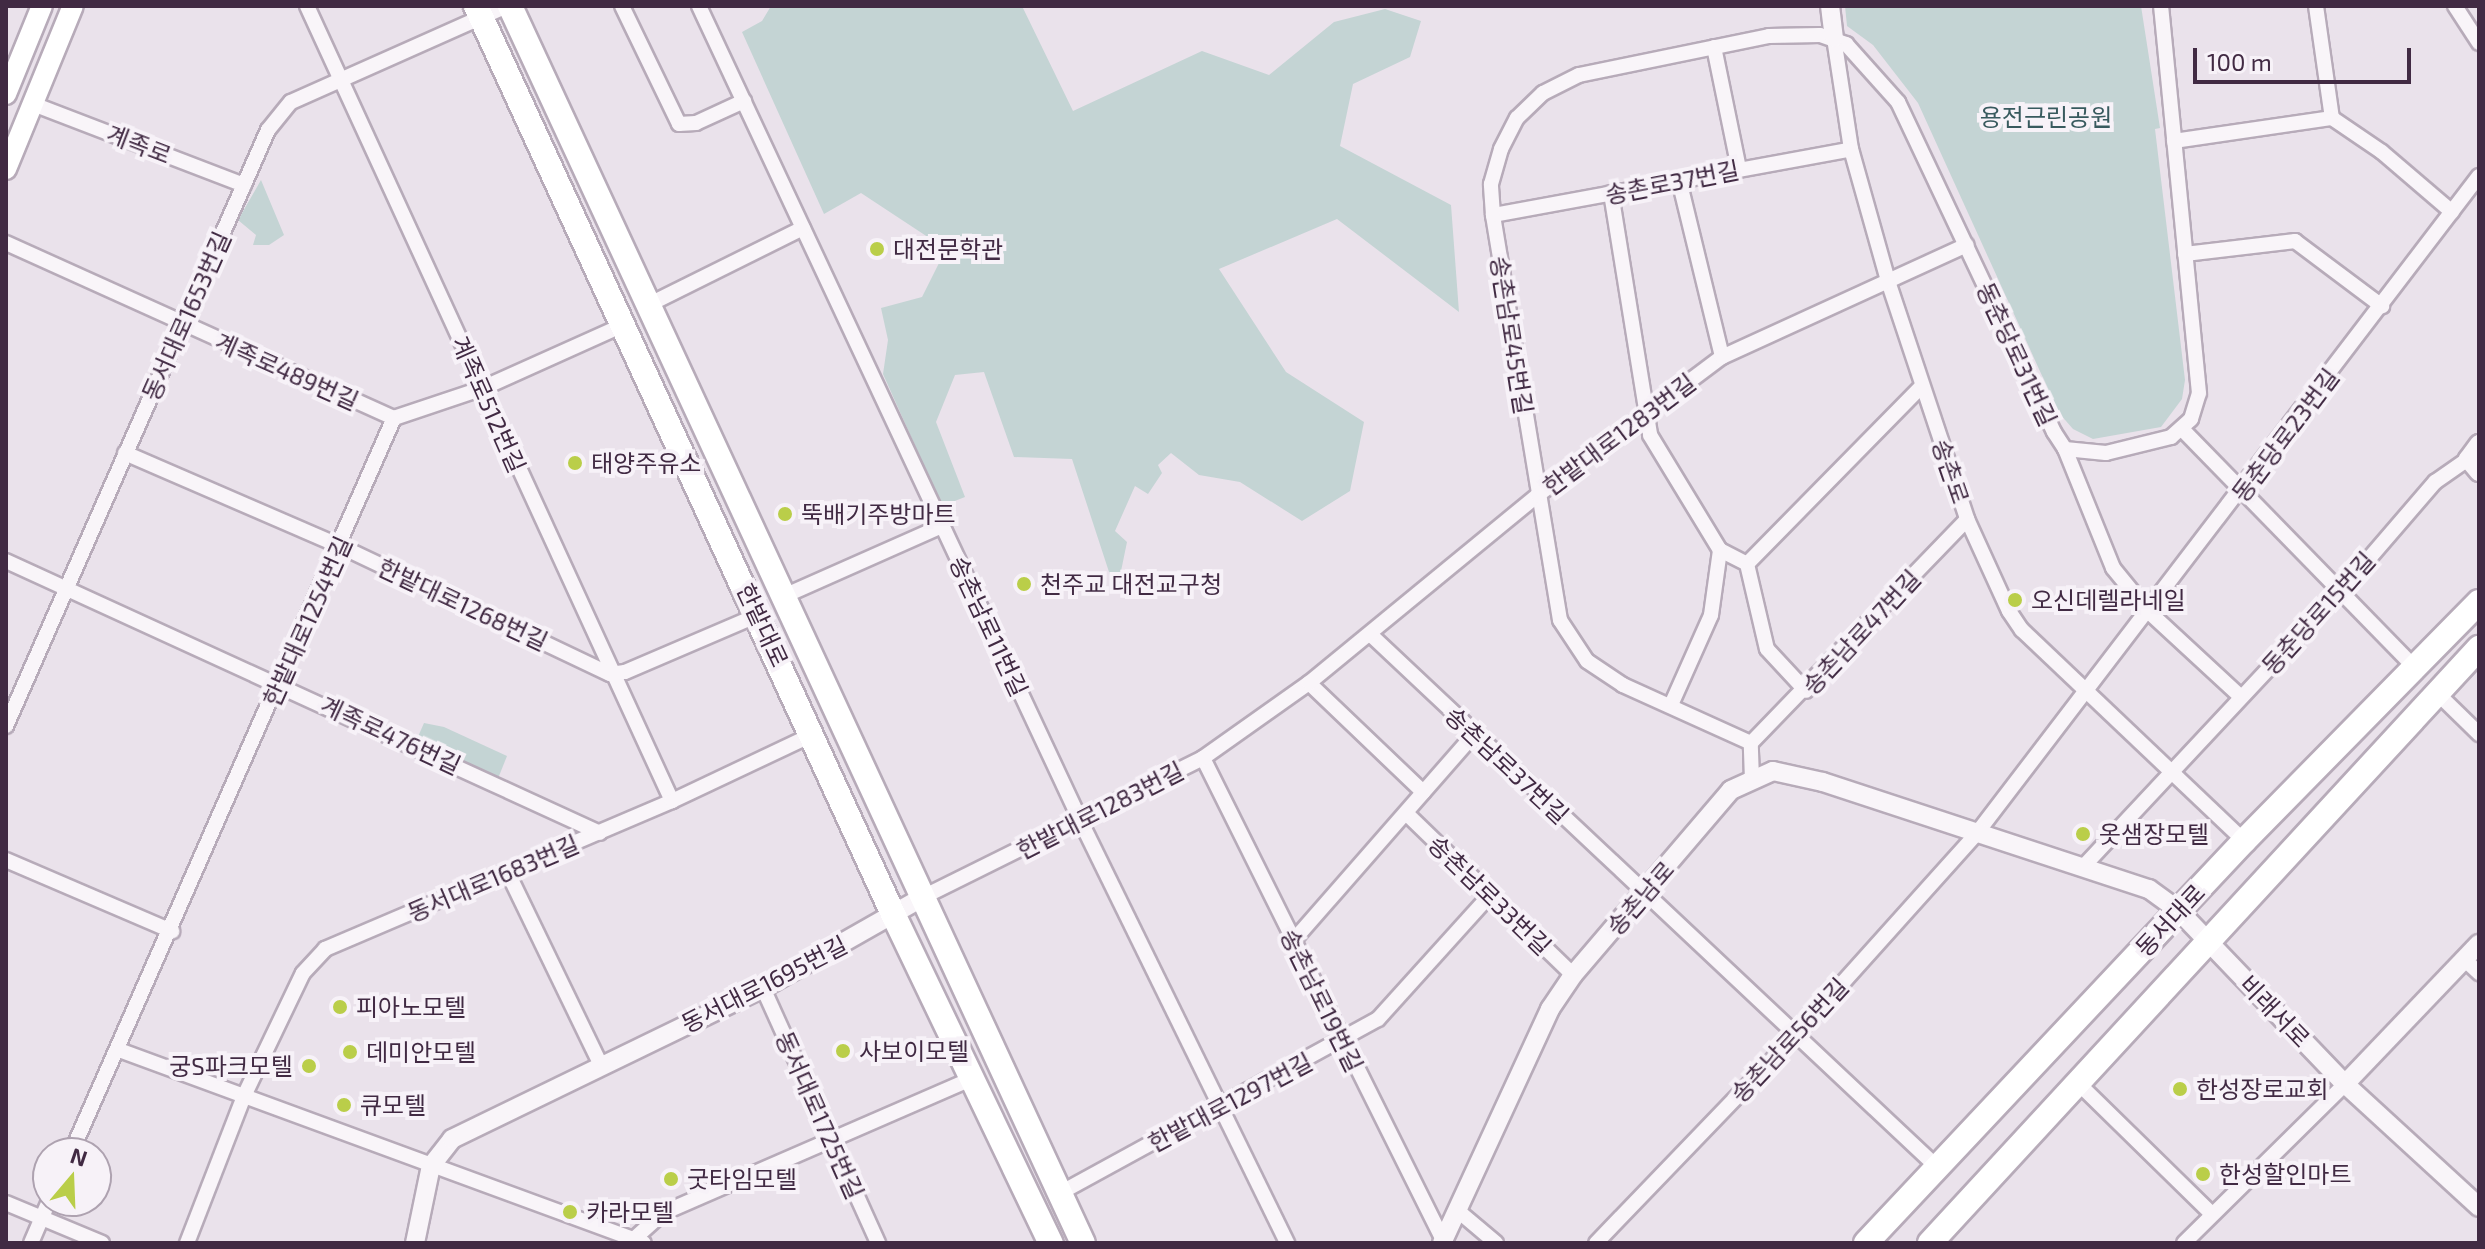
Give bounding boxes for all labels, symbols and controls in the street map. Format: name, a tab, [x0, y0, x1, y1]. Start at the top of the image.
scale bar	[2197, 32, 2415, 82]
text: 100 m	[2207, 47, 2272, 76]
park label: 용전근린공원	[1980, 103, 2112, 131]
street label: 계족로	[103, 119, 175, 169]
street label: 송촌로37번길	[1602, 155, 1742, 209]
street label: 동서대로1653번길	[136, 227, 236, 405]
place label: 대전문학관	[893, 235, 1003, 263]
marker: 대전문학관	[868, 240, 886, 258]
street label: 송촌남로45번길	[1485, 254, 1539, 416]
street label: 동춘당로31번길	[1971, 278, 2063, 430]
street label: 계족로489번길	[211, 327, 363, 415]
street label: 계족로512번길	[446, 331, 532, 477]
street label: 동춘당로23번길	[2226, 363, 2344, 507]
street label: 한밭대로1283번길	[1537, 367, 1701, 501]
street label: 송촌로	[1927, 435, 1975, 507]
place label: 태양주유소	[591, 449, 701, 477]
marker: 태양주유소	[566, 454, 584, 472]
place label: 뚝배기주방마트	[801, 500, 956, 528]
marker: 뚝배기주방마트	[776, 505, 794, 523]
street label: 한밭대로1254번길	[257, 531, 357, 711]
street label: 동춘당로15번길	[2255, 546, 2381, 680]
street label: 송촌남로11번길	[944, 551, 1034, 701]
street label: 한밭대로1268번길	[374, 552, 552, 656]
street label: 송촌남로47번길	[1796, 564, 1926, 700]
place label: 천주교 대전교구청	[1040, 570, 1222, 598]
marker: 천주교 대전교구청	[1015, 575, 1033, 593]
street label: 한밭대로	[731, 579, 795, 671]
place label: 오신데렐라네일	[2031, 586, 2186, 614]
marker: 오신데렐라네일	[2006, 591, 2024, 609]
street label: 계족로476번길	[316, 690, 466, 780]
street label: 송촌남로37번길	[1439, 701, 1575, 829]
street label: 한밭대로1283번길	[1012, 756, 1188, 864]
place label: 옷샘장모텔	[2099, 820, 2209, 848]
marker: 옷샘장모텔	[2074, 825, 2092, 843]
street label: 동서대로1683번길	[403, 829, 583, 927]
street label: 송촌남로33번길	[1423, 829, 1557, 961]
street label: 송촌남로	[1600, 855, 1680, 941]
street label: 동서대로	[2129, 878, 2211, 962]
street label: 송촌남로19번길	[1275, 924, 1369, 1076]
street label: 동서대로1695번길	[676, 930, 852, 1038]
street label: 비래서로	[2234, 969, 2316, 1053]
street label: 송촌남로56번길	[1724, 972, 1854, 1108]
place label: 피아노모텔	[356, 993, 466, 1021]
marker: 피아노모텔	[331, 998, 349, 1016]
street label: 동서대로1725번길	[770, 1027, 870, 1203]
place label: 사보이모텔	[859, 1037, 969, 1065]
place label: 데미안모텔	[366, 1038, 476, 1066]
marker: 사보이모텔	[834, 1042, 852, 1060]
marker: 데미안모텔	[341, 1043, 359, 1061]
street label: 한밭대로1297번길	[1143, 1047, 1317, 1157]
place label: 궁S파크모텔	[169, 1052, 293, 1080]
marker: 궁S파크모텔	[300, 1057, 318, 1075]
place label: 한성장로교회	[2196, 1075, 2328, 1103]
marker: 한성장로교회	[2171, 1080, 2189, 1098]
place label: 큐모텔	[360, 1091, 426, 1119]
marker: 큐모텔	[335, 1096, 353, 1114]
north arrow	[32, 1137, 112, 1217]
text: N	[67, 1141, 91, 1171]
place label: 한성할인마트	[2219, 1160, 2351, 1188]
place label: 굿타임모텔	[687, 1165, 797, 1193]
marker: 한성할인마트	[2194, 1165, 2212, 1183]
marker: 굿타임모텔	[662, 1170, 680, 1188]
place label: 카라모텔	[586, 1198, 674, 1226]
marker: 카라모텔	[561, 1203, 579, 1221]

